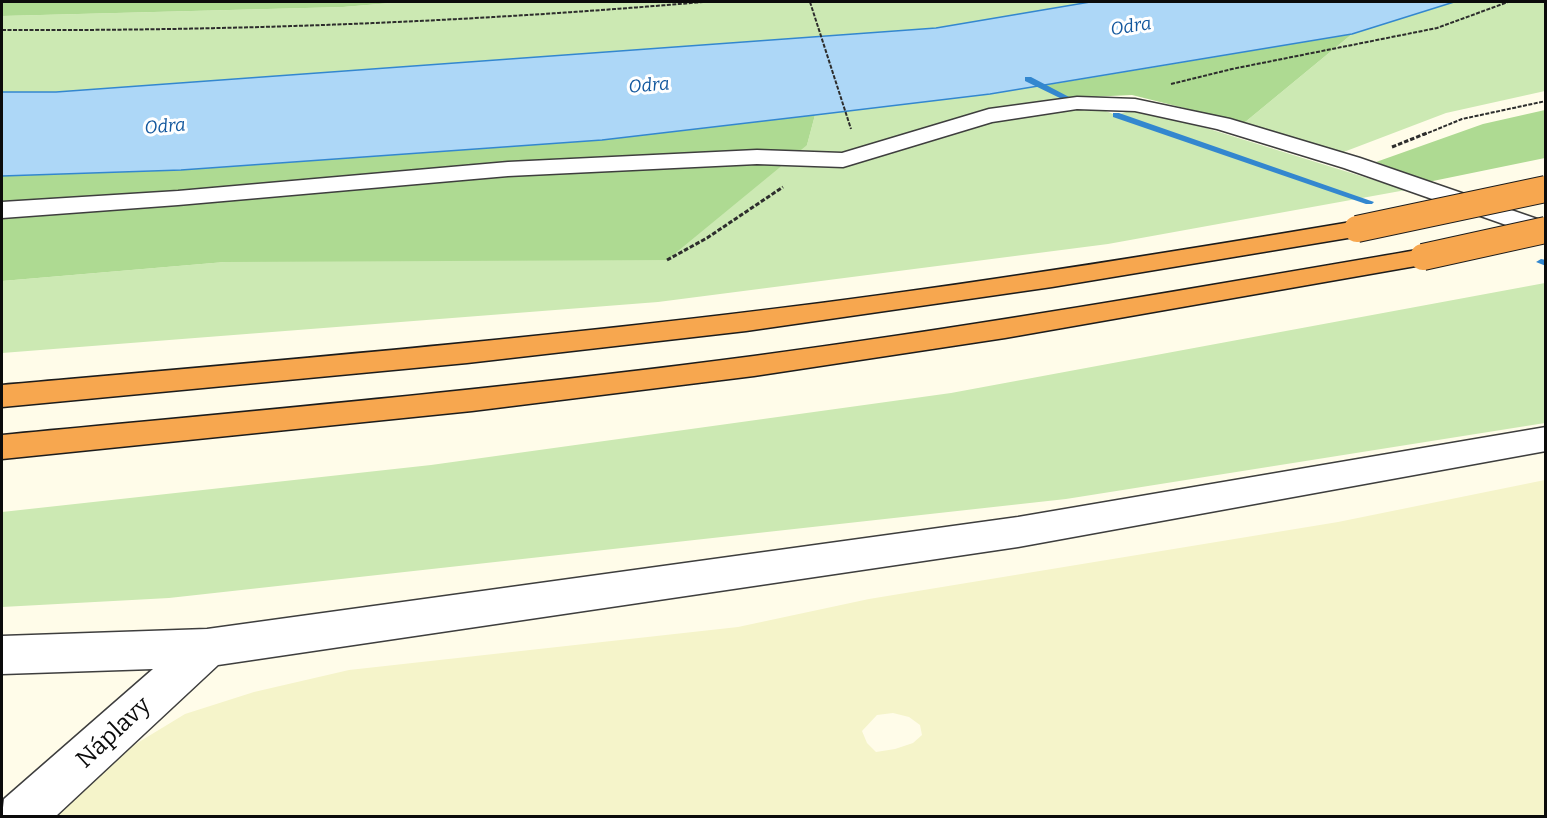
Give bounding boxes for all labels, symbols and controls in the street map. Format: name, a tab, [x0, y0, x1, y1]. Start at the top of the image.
water label: Odra	[1109, 13, 1153, 41]
water label: Odra	[628, 73, 670, 99]
water label: Odra	[144, 114, 186, 140]
street label: Náplavy	[71, 691, 157, 775]

